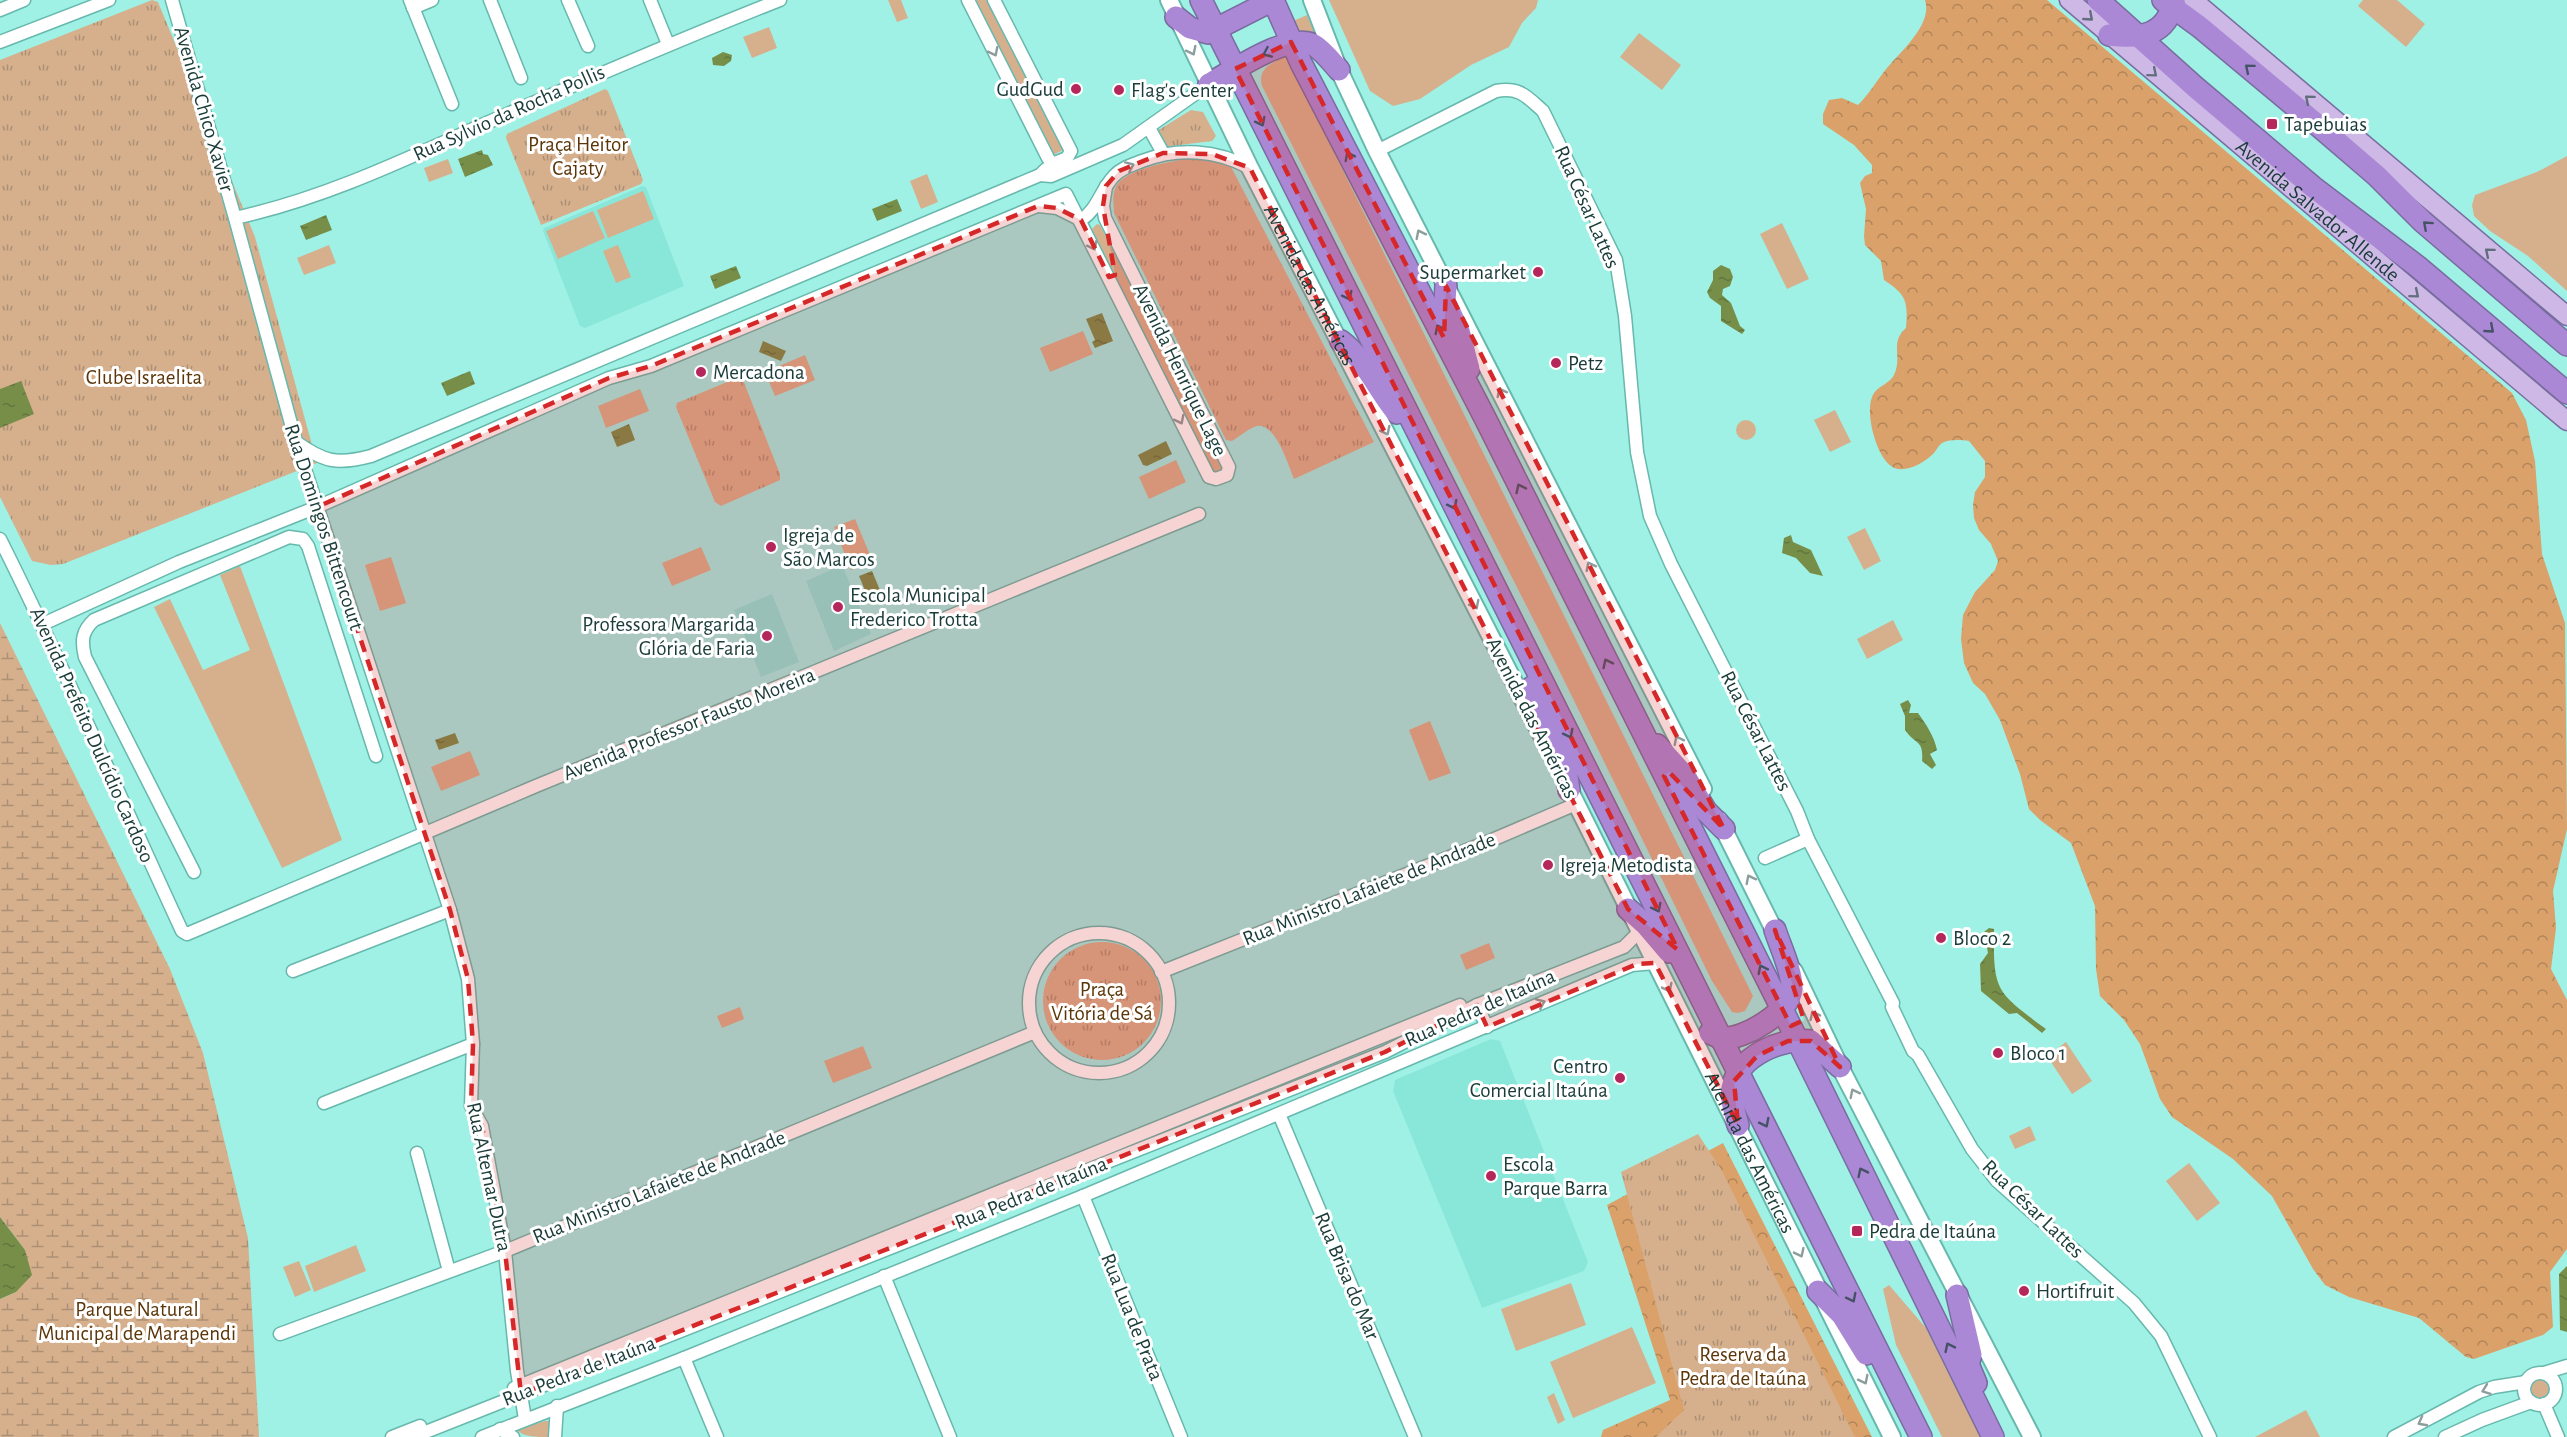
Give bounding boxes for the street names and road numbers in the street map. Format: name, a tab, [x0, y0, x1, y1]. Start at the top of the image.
street label: Avenida Chico Xavier	[170, 24, 238, 194]
street label: Rua Sylvio da Rocha Pollis	[410, 61, 608, 165]
street label: Avenida Salvador Allende	[2232, 135, 2404, 285]
street label: Rua César Lattes	[1551, 143, 1623, 271]
street label: Avenida das Américas	[1260, 201, 1360, 369]
street label: Avenida Henrique Lage	[1129, 280, 1231, 460]
street label: Rua Domingos Bittencourt	[281, 421, 367, 633]
street label: Avenida Prefeito Dulcídio Cardoso	[26, 604, 158, 866]
street label: Avenida das Américas	[1482, 634, 1582, 802]
street label: Avenida Professor Fausto Moreira	[560, 664, 818, 784]
street label: Rua César Lattes	[1717, 668, 1795, 794]
street label: Rua Ministro Lafaiete de Andrade	[1240, 829, 1498, 949]
street label: Rua Pedra de Itaúna	[1402, 965, 1559, 1051]
street label: Avenida das Américas	[1701, 1068, 1799, 1236]
street label: Rua Altemar Dutra	[463, 1100, 515, 1254]
street label: Rua Ministro Lafaiete de Andrade	[530, 1127, 788, 1247]
street label: Rua Pedra de Itaúna	[952, 1153, 1110, 1233]
street label: Rua César Lattes	[1978, 1156, 2088, 1262]
street label: Rua Brisa do Mar	[1311, 1209, 1383, 1343]
street label: Rua Lua de Prata	[1097, 1250, 1167, 1384]
street label: Rua Pedra de Itaúna	[499, 1332, 659, 1410]

